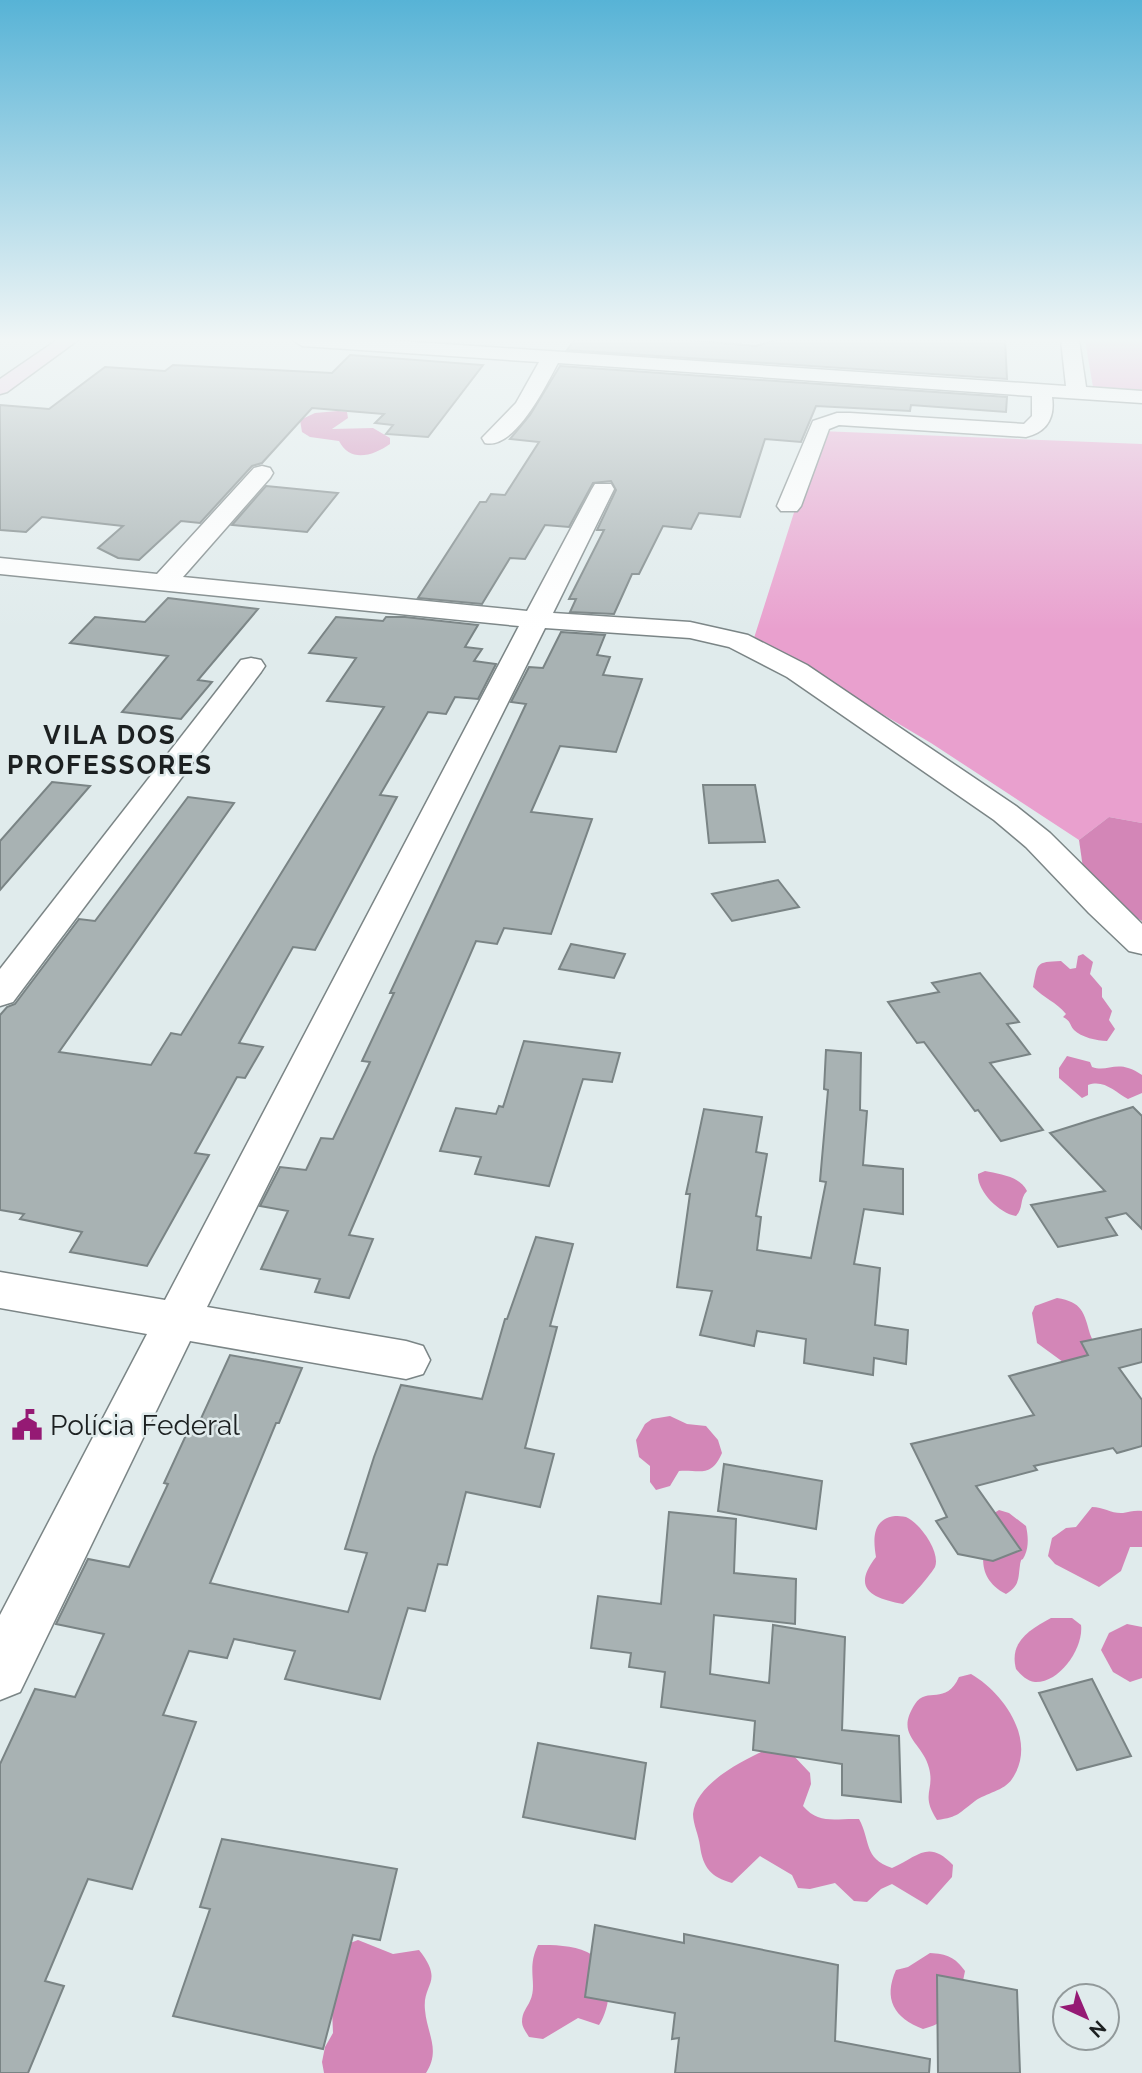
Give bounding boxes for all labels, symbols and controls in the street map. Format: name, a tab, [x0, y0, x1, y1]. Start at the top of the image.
district label: VILA DOS PROFESSORES	[7, 720, 213, 780]
public building icon: Polícia Federal	[10, 1408, 44, 1442]
place label: Polícia Federal	[50, 1409, 240, 1442]
north arrow	[1051, 1982, 1121, 2052]
text: N	[1085, 2016, 1111, 2042]

